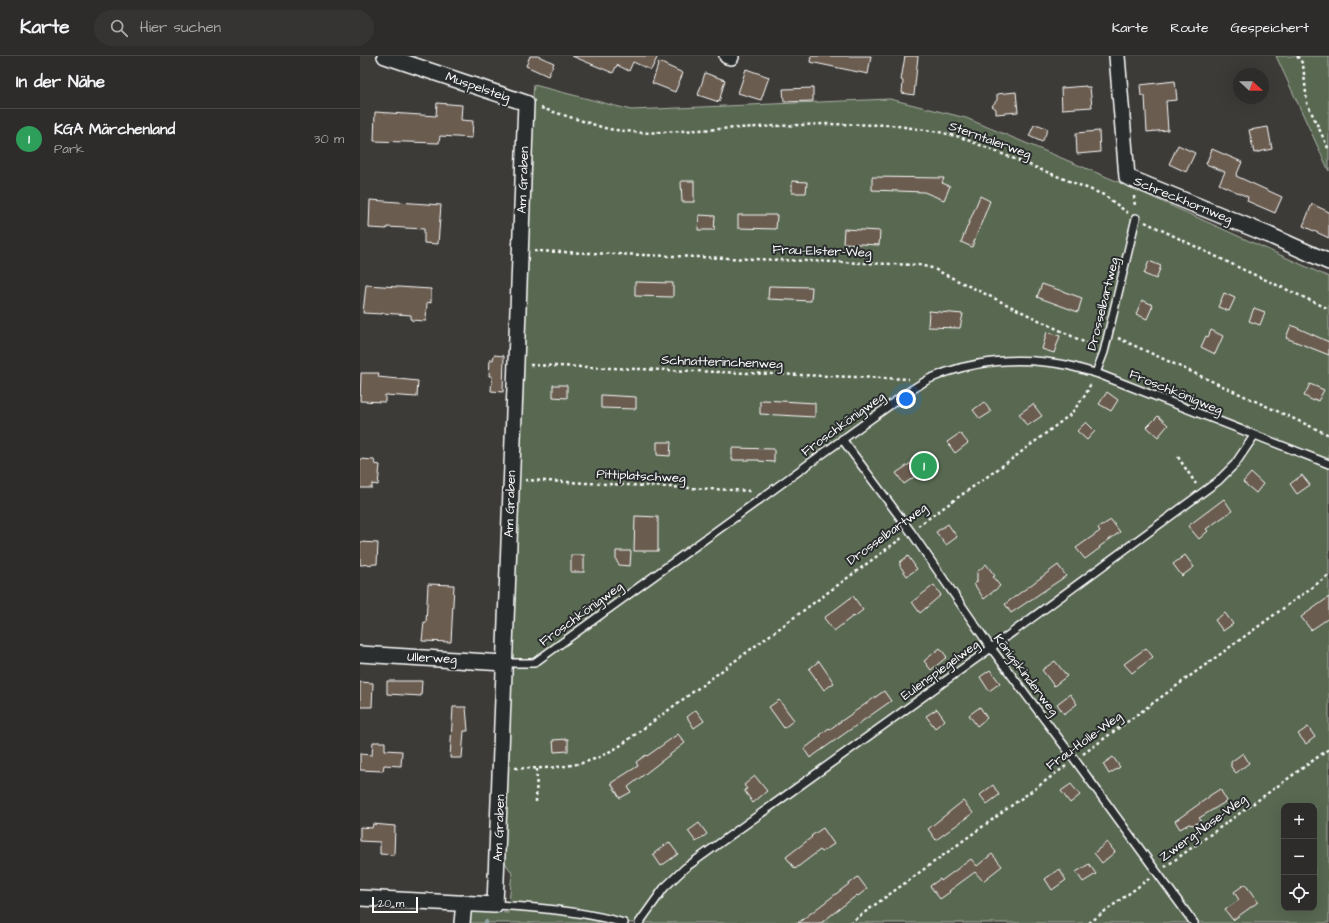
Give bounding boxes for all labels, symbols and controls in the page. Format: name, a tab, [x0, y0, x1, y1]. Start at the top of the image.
search box	[94, 10, 374, 46]
text: Karte	[20, 14, 70, 41]
icon: search	[108, 17, 130, 39]
text: Hier suchen	[140, 17, 221, 38]
text: Karte	[1112, 18, 1148, 38]
text: Route	[1170, 18, 1208, 38]
text: Gespeichert	[1230, 18, 1309, 38]
street label: Muspelsteig	[443, 67, 513, 108]
north arrow	[1233, 68, 1269, 104]
text: In der Nähe	[16, 70, 105, 94]
street label: Sterntalerweg	[946, 117, 1034, 164]
text: KGA Märchenland	[54, 119, 175, 140]
text: 1	[28, 130, 30, 148]
text: 30 m	[314, 130, 344, 148]
text: Park	[54, 140, 84, 158]
street label: Am Graben	[513, 146, 533, 214]
street label: Schreckhornweg	[1131, 172, 1235, 229]
street label: Frau-Elster-Weg	[772, 240, 872, 263]
street label: Drosselbartweg	[1083, 255, 1124, 353]
street label: Schnatterinchenweg	[661, 351, 783, 374]
street label: Froschkönigweg	[1126, 365, 1226, 420]
street label: Froschkönigweg	[797, 387, 889, 461]
your location	[896, 389, 916, 409]
pin: 1	[911, 451, 937, 481]
street label: Pittiplatschweg	[596, 465, 686, 488]
street label: Am Graben	[500, 470, 520, 538]
street label: Drosselbartweg	[843, 498, 932, 570]
street label: Froschkönigweg	[535, 577, 627, 651]
street label: Königskinderweg	[988, 630, 1063, 721]
street label: Eulenspiegelweg	[897, 635, 984, 705]
street label: Ullerweg	[407, 648, 458, 669]
street label: Frau-Holle-Weg	[1042, 707, 1126, 775]
street label: Zwerg-Nase-Weg	[1156, 790, 1251, 867]
street label: Am Graben	[489, 794, 509, 862]
map controls	[1281, 803, 1317, 911]
button: +	[1281, 803, 1317, 839]
button: −	[1281, 839, 1317, 875]
button: locate	[1281, 875, 1317, 911]
scale bar	[372, 895, 418, 914]
text: 20 m	[378, 896, 404, 911]

